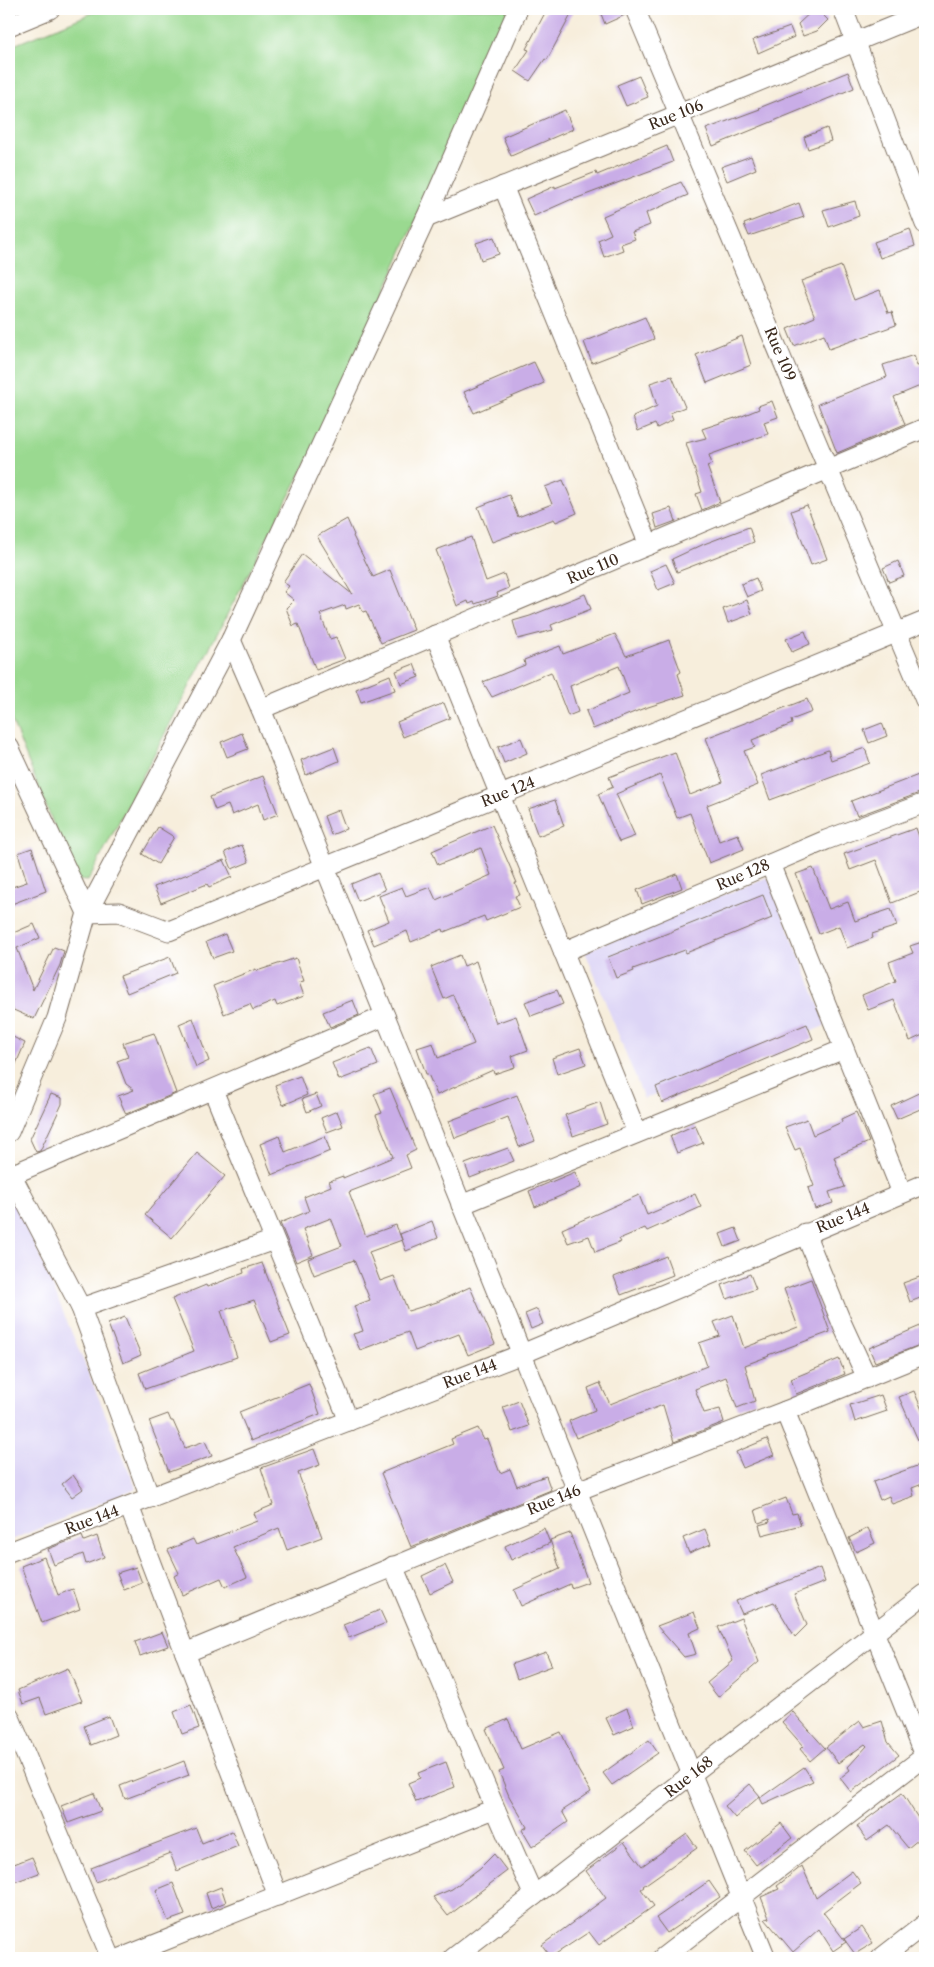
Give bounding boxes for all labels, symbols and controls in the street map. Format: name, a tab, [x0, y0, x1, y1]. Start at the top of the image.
street label: Rue 106	[646, 95, 706, 134]
street label: Rue 109	[761, 324, 800, 384]
street label: Rue 110	[564, 549, 622, 588]
street label: Rue 124	[478, 772, 537, 811]
street label: Rue 128	[713, 855, 773, 894]
street label: Rue 144	[813, 1198, 872, 1237]
street label: Rue 144	[440, 1355, 499, 1392]
street label: Rue 146	[524, 1480, 584, 1519]
street label: Rue 144	[62, 1501, 121, 1538]
street label: Rue 168	[661, 1752, 717, 1802]

